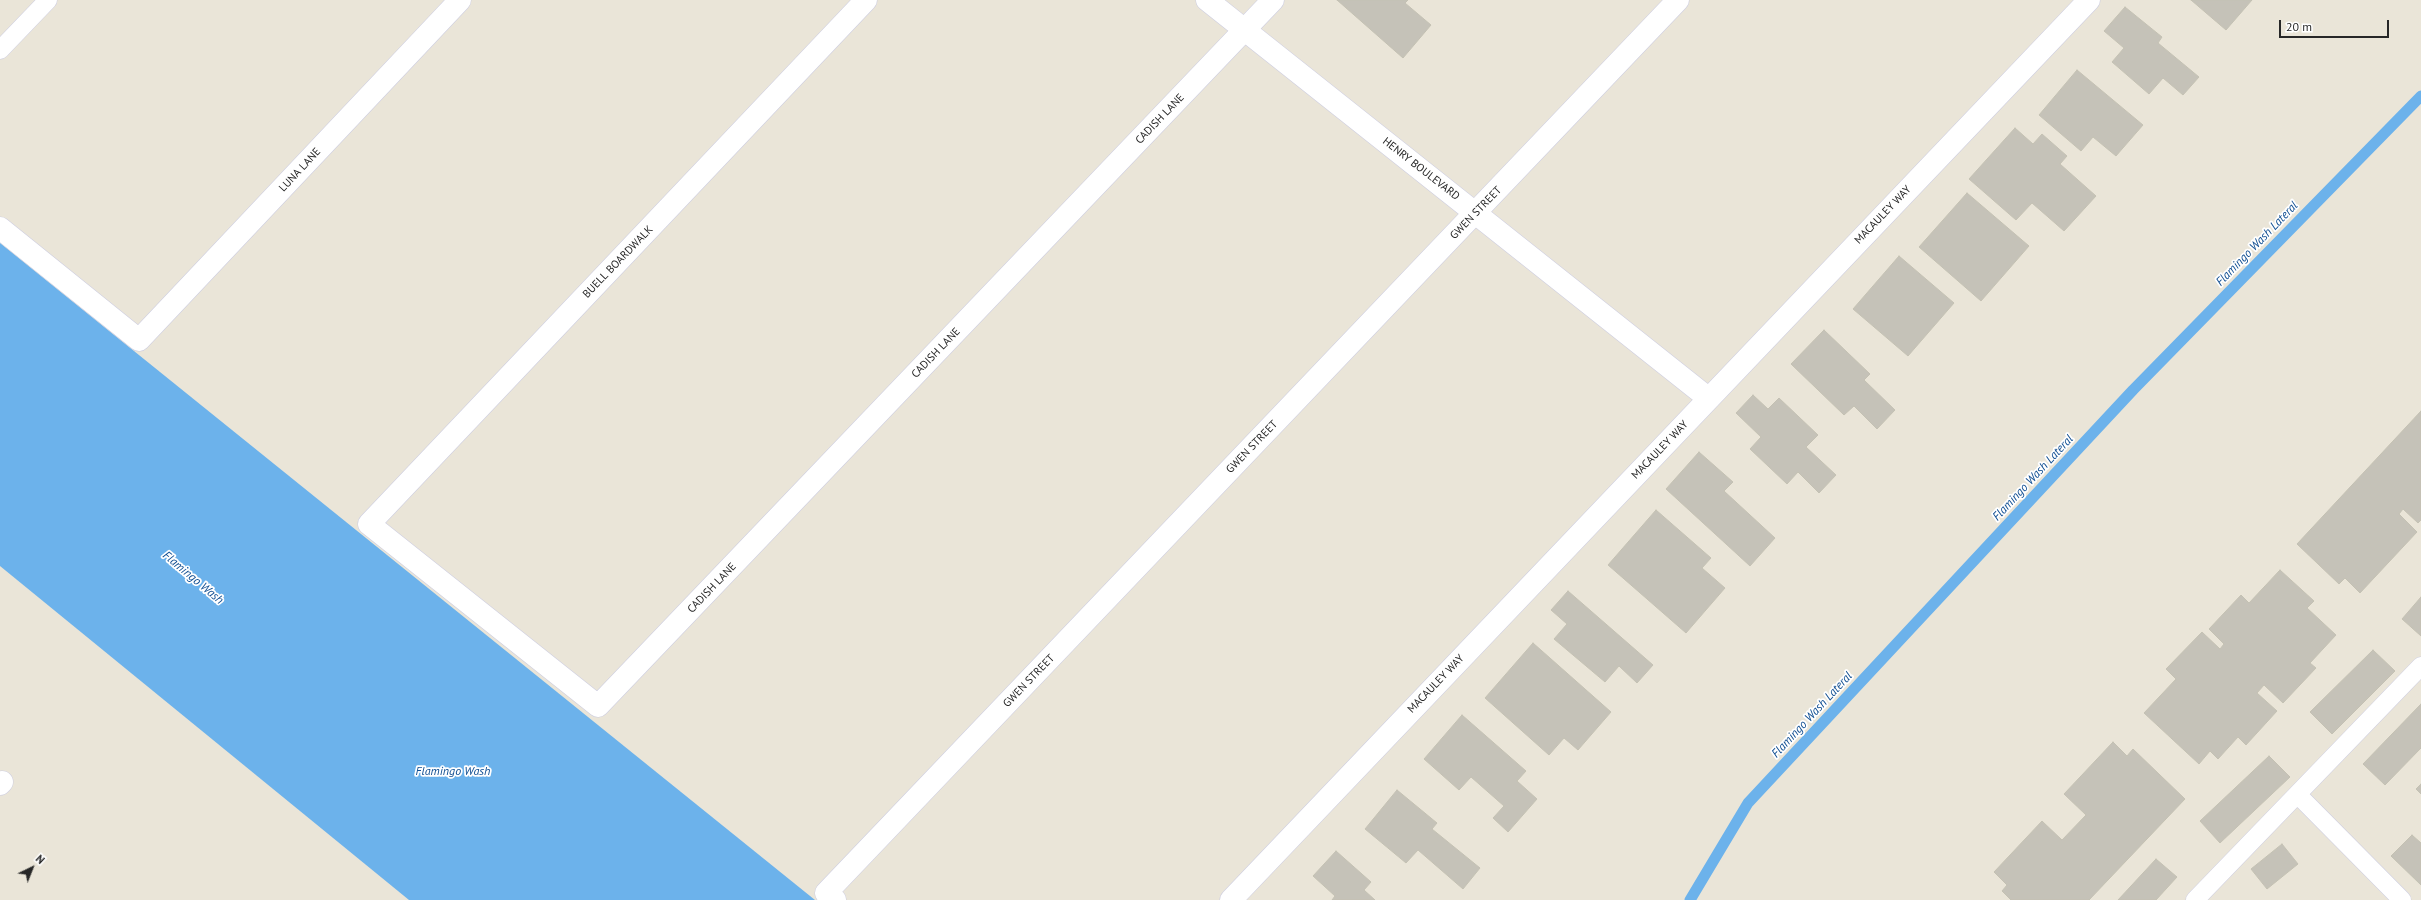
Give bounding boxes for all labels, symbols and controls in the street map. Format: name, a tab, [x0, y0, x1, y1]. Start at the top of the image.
scale bar	[2281, 12, 2391, 38]
text: 20 m	[2286, 19, 2312, 34]
street label: CADISH LANE	[1133, 91, 1187, 147]
street label: HENRY BOULEVARD	[1380, 135, 1462, 203]
street label: LUNA LANE	[276, 145, 324, 195]
street label: MACAULEY WAY	[1852, 183, 1914, 247]
street label: GWEN STREET	[1447, 184, 1505, 242]
water label: Flamingo Wash Lateral	[2213, 199, 2301, 289]
street label: BUELL BOARDWALK	[580, 223, 656, 301]
street label: CADISH LANE	[909, 325, 963, 381]
street label: GWEN STREET	[1223, 418, 1281, 476]
street label: MACAULEY WAY	[1629, 418, 1691, 482]
water label: Flamingo Wash Lateral	[1990, 432, 2076, 524]
water label: Flamingo Wash	[160, 548, 226, 608]
street label: CADISH LANE	[685, 560, 739, 616]
street label: GWEN STREET	[1000, 652, 1058, 710]
street label: MACAULEY WAY	[1405, 652, 1467, 716]
water label: Flamingo Wash Lateral	[1769, 669, 1855, 761]
water label: Flamingo Wash	[416, 765, 490, 779]
north arrow	[12, 848, 52, 888]
text: N	[33, 852, 48, 867]

